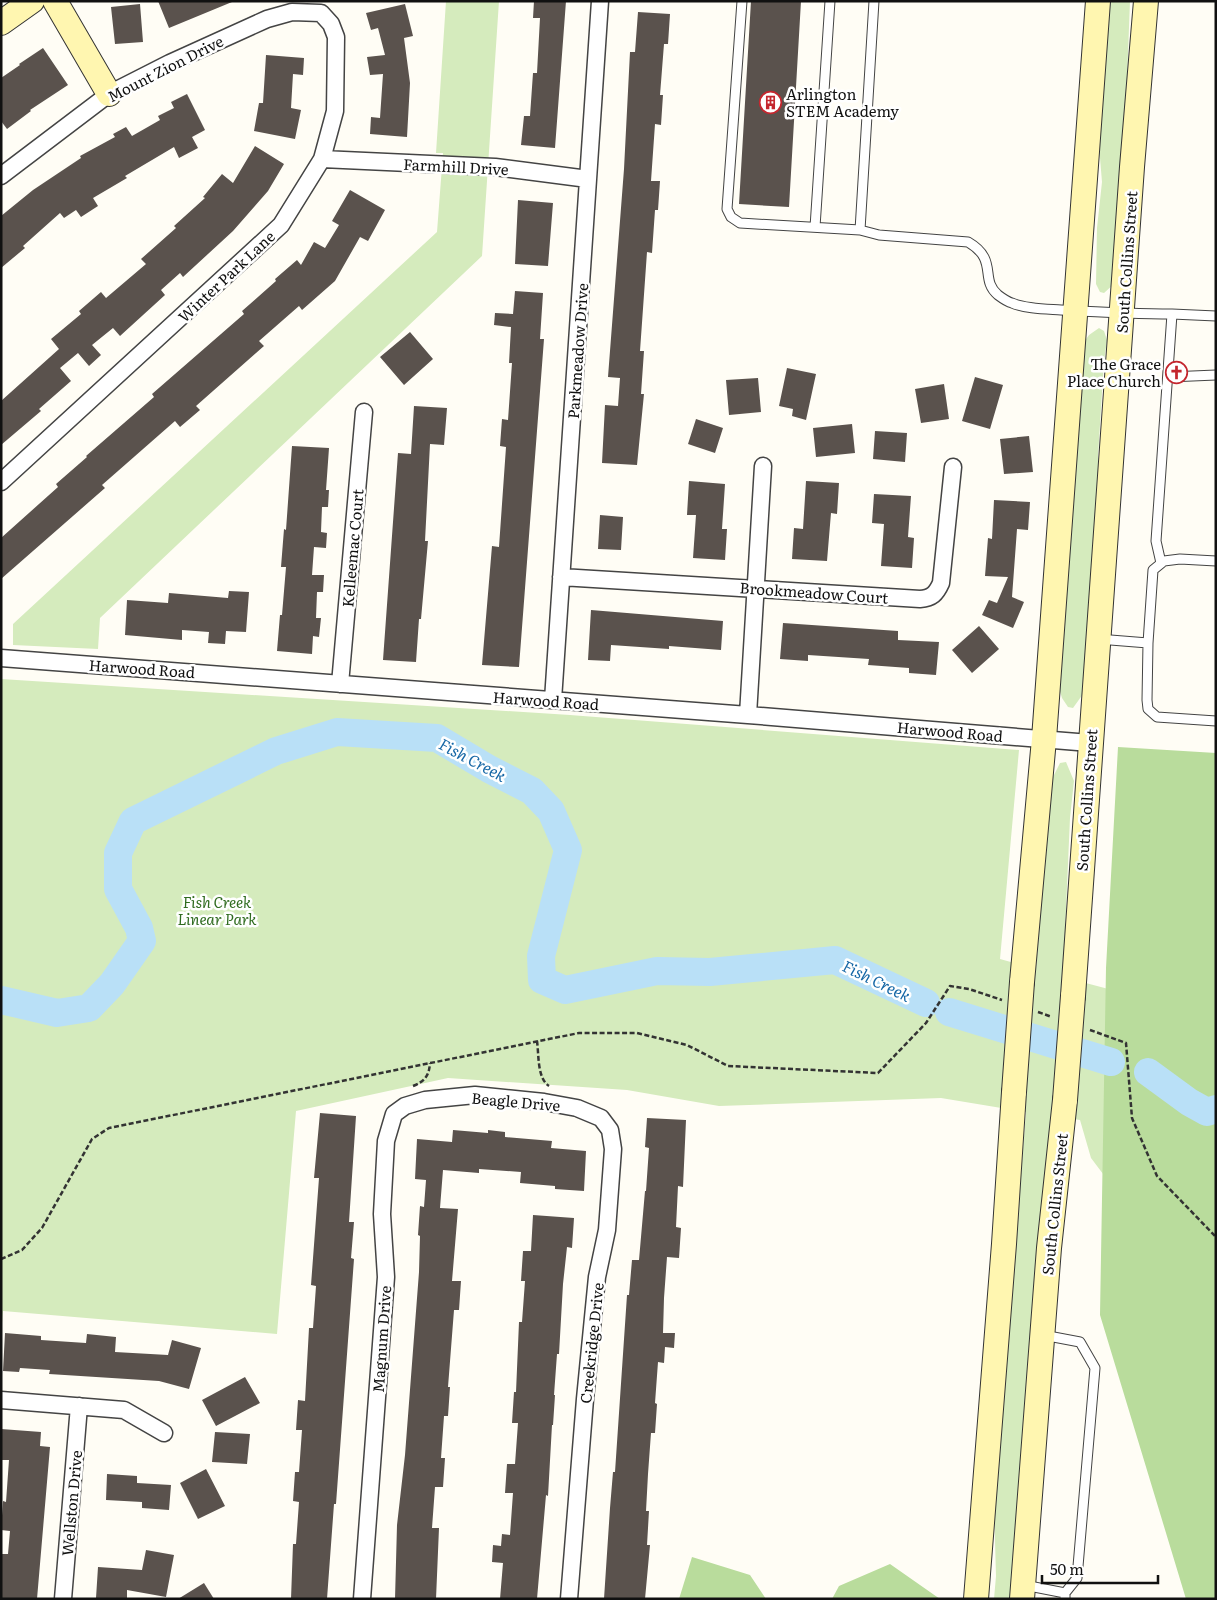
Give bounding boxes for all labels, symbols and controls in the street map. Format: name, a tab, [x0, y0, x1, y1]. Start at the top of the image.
street label: Mount Zion Drive	[103, 29, 227, 107]
place label: Arlington STEM Academy	[786, 82, 899, 122]
building icon: Arlington STEM Academy	[758, 90, 782, 114]
street label: Farmhill Drive	[403, 152, 510, 180]
street label: South Collins Street	[1110, 190, 1142, 334]
street label: Winter Park Lane	[172, 225, 280, 327]
street label: Parkmeadow Drive	[561, 282, 593, 420]
place label: The Grace Place Church	[1067, 352, 1161, 392]
church icon: The Grace Place Church	[1165, 360, 1189, 384]
street label: Kelleemac Court	[335, 488, 369, 608]
street label: Brookmeadow Court	[739, 575, 889, 609]
street label: Harwood Road	[88, 653, 196, 683]
street label: Harwood Road	[492, 685, 600, 715]
street label: Harwood Road	[896, 715, 1004, 747]
street label: South Collins Street	[1070, 728, 1102, 872]
water label: Fish Creek	[435, 731, 511, 787]
park label: Fish Creek Linear Park	[177, 890, 257, 930]
water label: Fish Creek	[839, 953, 915, 1007]
street label: Beagle Drive	[471, 1086, 562, 1116]
street label: South Collins Street	[1035, 1132, 1073, 1276]
street label: Creekridge Drive	[573, 1281, 609, 1405]
street label: Magnum Drive	[366, 1285, 396, 1393]
street label: Wellston Drive	[55, 1449, 87, 1557]
scale bar	[1042, 1552, 1158, 1584]
text: 50 m	[1050, 1557, 1084, 1580]

